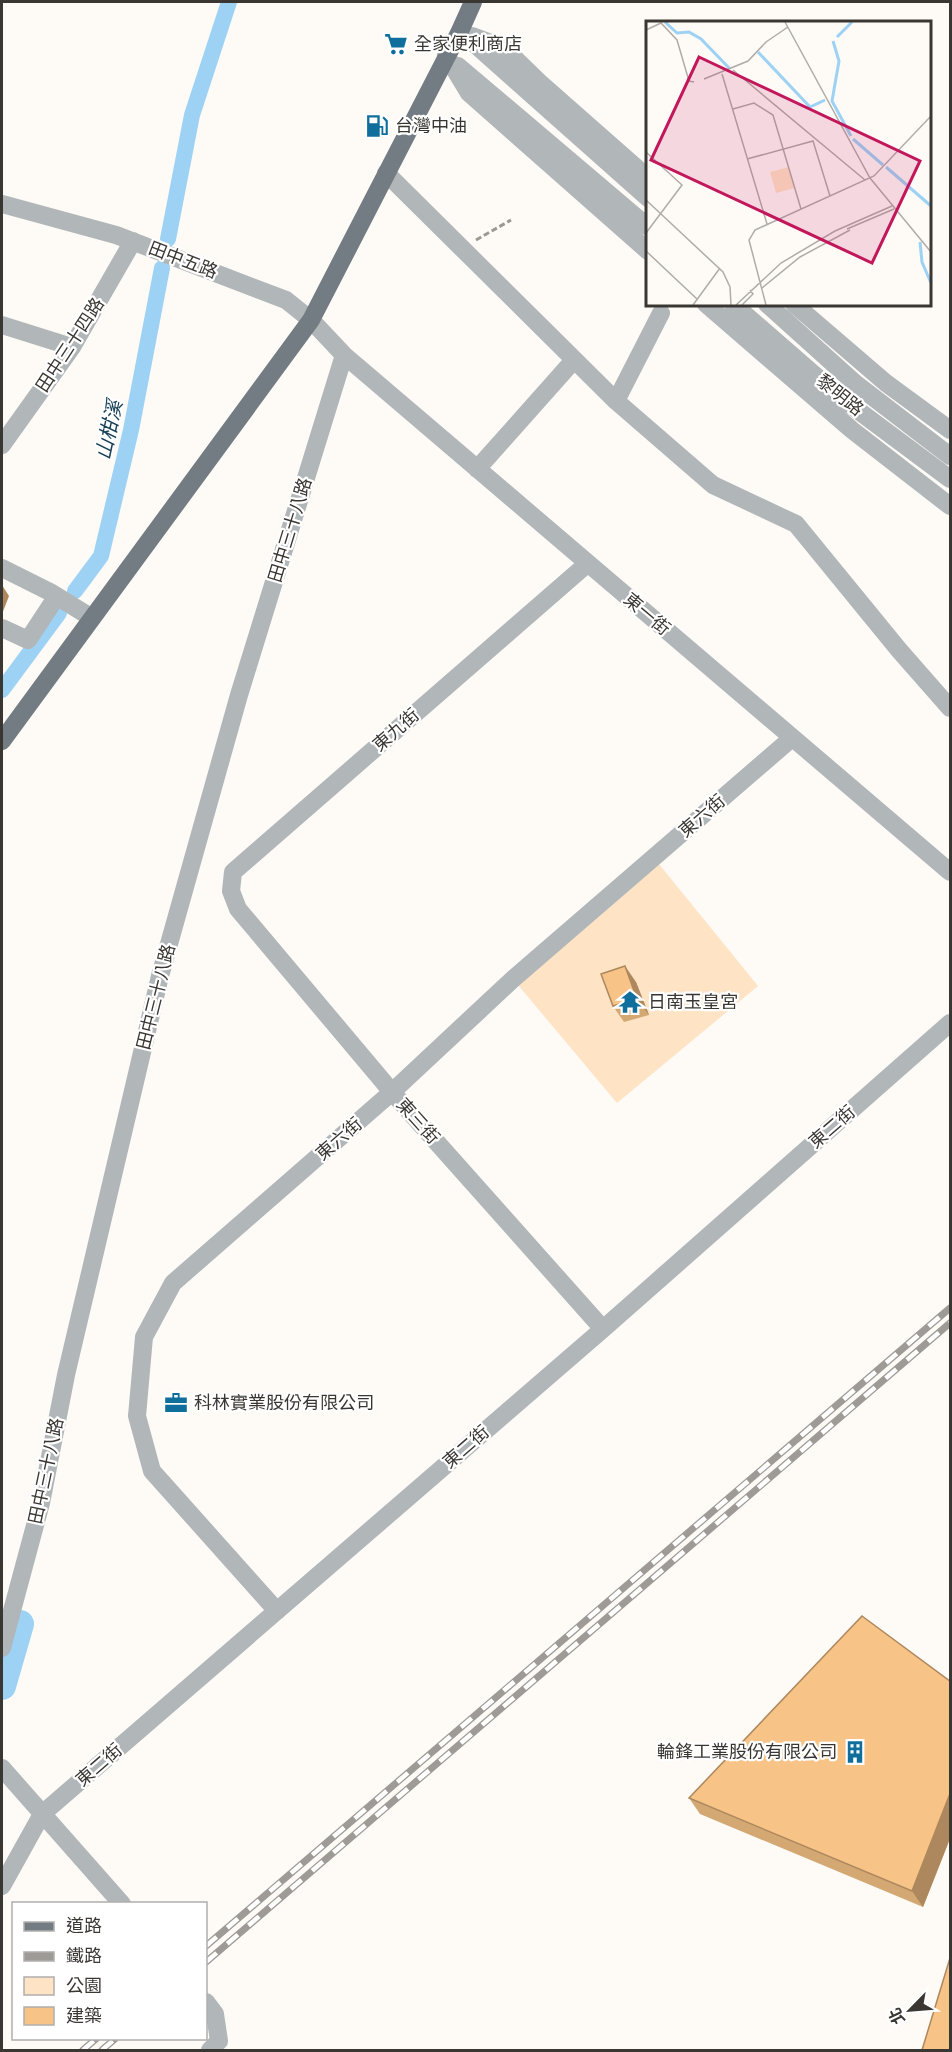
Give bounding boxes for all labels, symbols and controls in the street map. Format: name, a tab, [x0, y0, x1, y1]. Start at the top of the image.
inset map	[646, 21, 931, 306]
supermarket icon: 全家便利商店	[383, 31, 409, 57]
place label: 全家便利商店	[414, 31, 522, 55]
fuel station icon: 台灣中油	[364, 113, 390, 139]
place label: 台灣中油	[395, 113, 467, 137]
street label: 田中五路	[145, 235, 221, 283]
street label: 田中三十四路	[30, 293, 109, 396]
street label: 黎明路	[812, 368, 869, 421]
water label: 山柑溪	[89, 395, 129, 462]
street label: 田中三十八路	[262, 475, 316, 585]
street label: 東一街	[619, 587, 676, 640]
street label: 東九街	[367, 702, 424, 756]
street label: 東六街	[673, 788, 730, 842]
street label: 田中三十八路	[130, 941, 180, 1052]
temple icon: 日南玉皇宮	[617, 989, 643, 1015]
place label: 日南玉皇宮	[648, 989, 738, 1013]
street label: 東三街	[392, 1092, 446, 1148]
street label: 東二街	[803, 1099, 860, 1153]
street label: 東六街	[310, 1111, 367, 1165]
office icon: 科林實業股份有限公司	[163, 1390, 189, 1416]
place label: 科林實業股份有限公司	[194, 1390, 374, 1414]
street label: 田中三十八路	[22, 1415, 68, 1526]
street label: 東二街	[437, 1419, 494, 1473]
street label: 東二街	[70, 1737, 127, 1791]
place label: 輪鋒工業股份有限公司	[657, 1739, 837, 1763]
building icon: 輪鋒工業股份有限公司	[842, 1739, 868, 1765]
legend	[12, 1902, 207, 2040]
text: 道路	[66, 1913, 102, 1937]
text: 鐵路	[66, 1943, 102, 1967]
text: 公園	[66, 1973, 102, 1997]
north arrow	[880, 1980, 940, 2040]
text: 建築	[66, 2003, 102, 2027]
text: 北	[883, 2004, 910, 2028]

